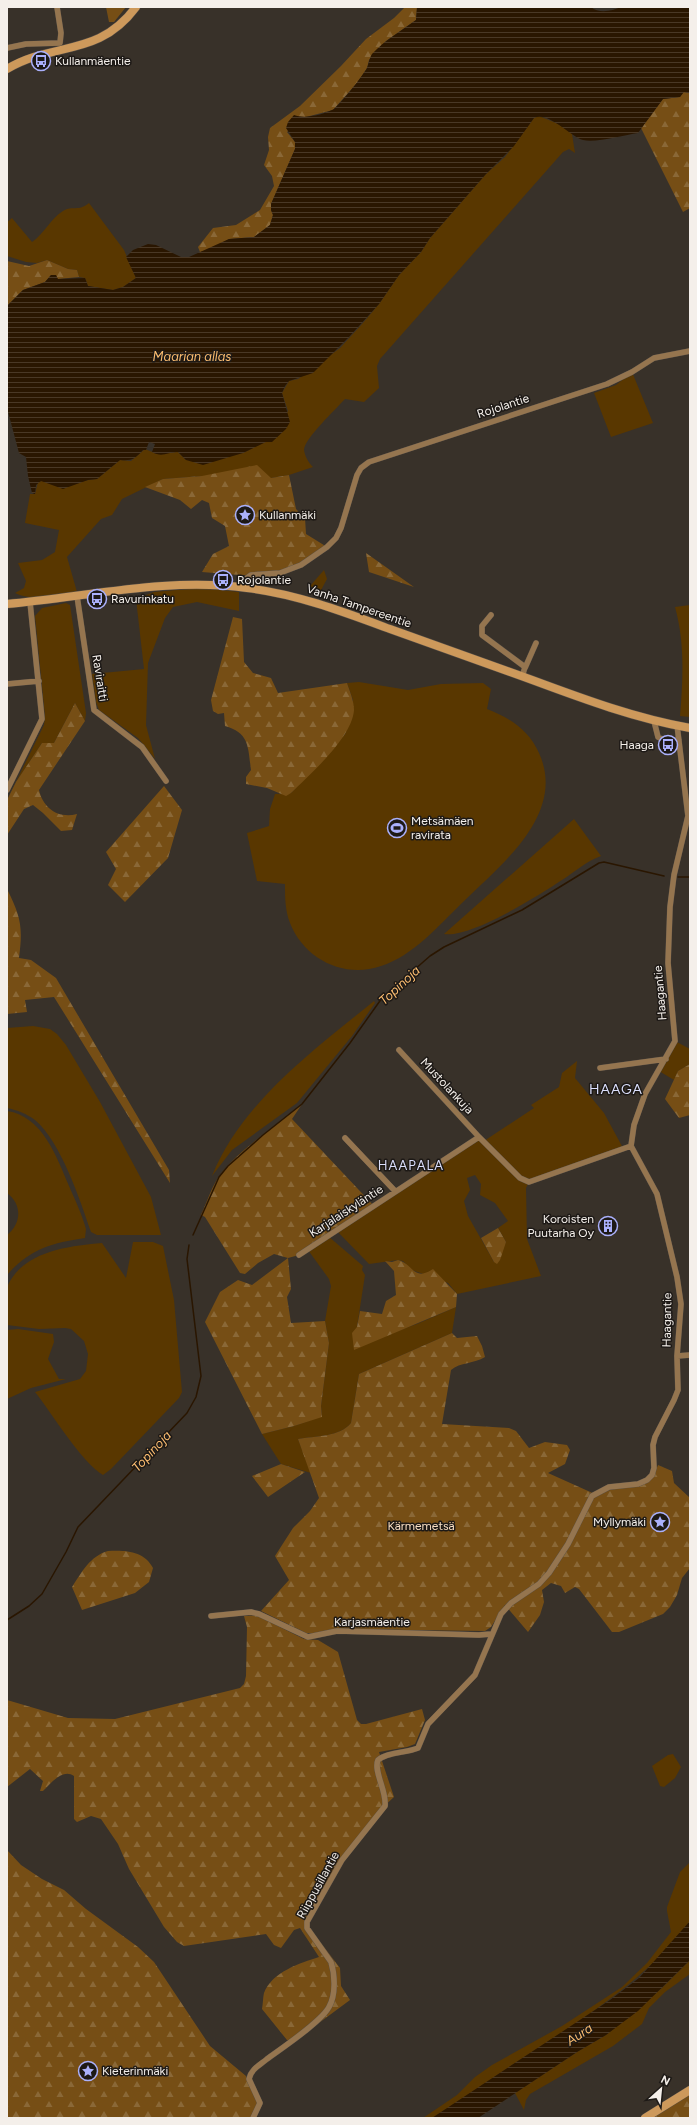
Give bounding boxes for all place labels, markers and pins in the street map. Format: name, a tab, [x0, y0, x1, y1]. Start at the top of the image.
bus stop icon: Kullanmäentie	[30, 50, 52, 72]
place label: Kullanmäentie	[55, 54, 131, 68]
place icon: Kullanmäki	[234, 504, 256, 526]
place label: Kullanmäki	[259, 508, 316, 522]
bus stop icon: Rojolantie	[212, 569, 234, 591]
place label: Rojolantie	[237, 573, 291, 587]
bus stop icon: Ravurinkatu	[86, 588, 108, 610]
place label: Ravurinkatu	[111, 592, 174, 606]
bus stop icon: Haaga	[657, 734, 679, 756]
place label: Haaga	[620, 738, 654, 752]
place label: Metsämäen ravirata	[411, 814, 474, 842]
sports icon: Metsämäen ravirata	[386, 817, 408, 839]
place label: Koroisten Puutarha Oy	[528, 1212, 595, 1240]
building icon: Koroisten Puutarha Oy	[597, 1215, 619, 1237]
place icon: Myllymäki	[649, 1511, 671, 1533]
place label: Myllymäki	[593, 1515, 646, 1529]
place icon: Kieterinmäki	[77, 2060, 99, 2082]
place label: Kieterinmäki	[102, 2064, 168, 2078]

